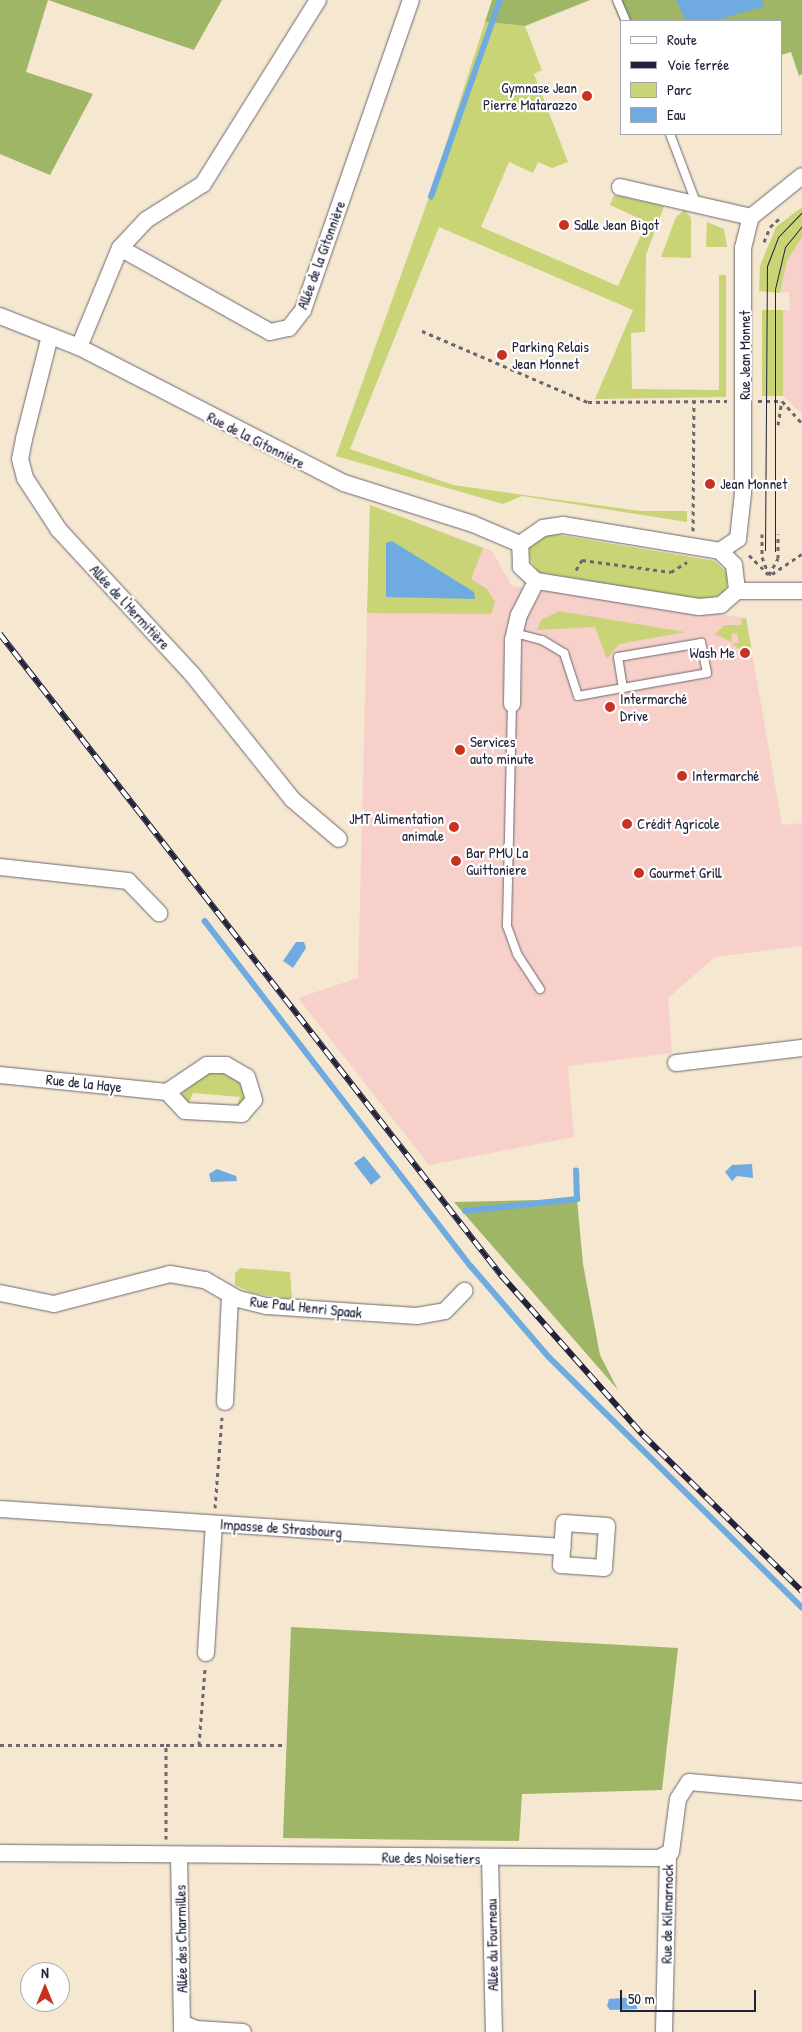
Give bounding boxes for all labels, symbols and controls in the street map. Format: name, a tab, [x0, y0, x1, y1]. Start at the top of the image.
legend	[620, 20, 782, 135]
text: Route	[667, 29, 697, 50]
text: Voie ferrée	[667, 54, 729, 75]
place label: Gymnase Jean Pierre Matarazzo	[483, 78, 577, 113]
text: Parc	[667, 79, 692, 100]
marker: Gymnase Jean Pierre Matarazzo	[581, 90, 593, 102]
text: Eau	[667, 104, 686, 125]
street label: Allée de la Gitonnière	[293, 198, 349, 312]
place label: Salle Jean Bigot	[574, 216, 659, 234]
marker: Salle Jean Bigot	[558, 219, 570, 231]
street label: Rue Jean Monnet	[736, 310, 754, 400]
place label: Parking Relais Jean Monnet	[512, 337, 589, 372]
marker: Parking Relais Jean Monnet	[496, 349, 508, 361]
street label: Rue de la Gitonnière	[204, 408, 308, 472]
place label: Jean Monnet	[720, 475, 787, 493]
marker: Jean Monnet	[704, 478, 716, 490]
street label: Allée de l'Hermitière	[86, 561, 174, 653]
place label: Wash Me	[689, 644, 735, 662]
marker: Wash Me	[739, 647, 751, 659]
place label: Intermarché Drive	[620, 689, 687, 724]
marker: Intermarché Drive	[604, 701, 616, 713]
place label: Services auto minute	[470, 732, 534, 767]
marker: Services auto minute	[454, 744, 466, 756]
place label: Intermarché	[692, 767, 759, 785]
marker: Intermarché	[676, 770, 688, 782]
place label: JMT Alimentation animale	[349, 809, 444, 844]
place label: Crédit Agricole	[637, 815, 720, 833]
marker: Crédit Agricole	[621, 818, 633, 830]
marker: JMT Alimentation animale	[448, 821, 460, 833]
place label: Bar PMU La Guittoniere	[466, 843, 528, 878]
marker: Bar PMU La Guittoniere	[450, 855, 462, 867]
place label: Gourmet Grill	[649, 864, 722, 882]
marker: Gourmet Grill	[633, 867, 645, 879]
street label: Rue de la Haye	[45, 1070, 123, 1096]
street label: Rue Paul Henri Spaak	[249, 1292, 363, 1322]
street label: Impasse de Strasbourg	[219, 1515, 343, 1541]
street label: Rue des Noisetiers	[382, 1848, 480, 1868]
street label: Rue de Kilmarnock	[657, 1864, 677, 1964]
street label: Allée des Charmilles	[171, 1885, 191, 1993]
street label: Allée du Fourneau	[482, 1899, 502, 1991]
north arrow	[20, 1962, 70, 2012]
text: N	[41, 1963, 49, 1982]
scale bar	[622, 1980, 758, 2012]
text: 50 m	[628, 1988, 655, 2009]

